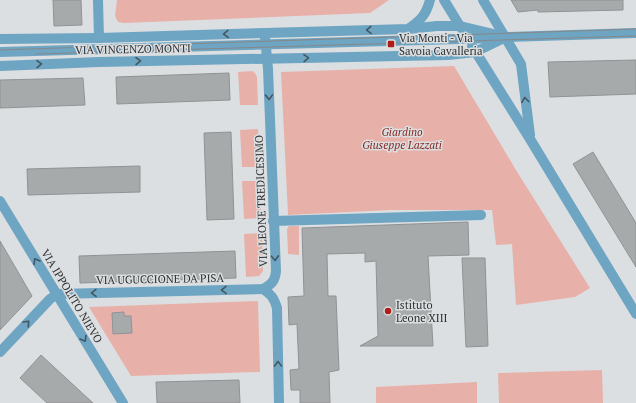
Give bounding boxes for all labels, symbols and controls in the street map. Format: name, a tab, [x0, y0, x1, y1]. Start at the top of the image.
one-way arrow	[366, 26, 372, 34]
one-way arrow	[223, 30, 229, 38]
place label: Via Monti - Via Savoia Cavalleria	[399, 31, 483, 58]
marker: Via Monti - Via Savoia Cavalleria	[386, 39, 396, 49]
street label: VIA VINCENZO MONTI	[75, 41, 191, 57]
one-way arrow	[303, 53, 309, 62]
one-way arrow	[135, 57, 141, 65]
one-way arrow	[36, 60, 42, 68]
one-way arrow	[265, 94, 273, 100]
one-way arrow	[521, 97, 530, 103]
park label: Giardino Giuseppe Lazzati	[362, 125, 442, 152]
street label: VIA LEONE TREDICESIMO	[252, 135, 270, 267]
street label: VIA IPPOLITO NIEVO	[38, 246, 106, 346]
one-way arrow	[271, 255, 279, 261]
one-way arrow	[34, 258, 41, 265]
street label: VIA UGUCCIONE DA PISA	[96, 271, 224, 287]
one-way arrow	[221, 285, 227, 294]
one-way arrow	[91, 289, 97, 297]
place label: Istituto Leone XIII	[396, 298, 448, 325]
marker: Istituto Leone XIII	[383, 306, 393, 316]
one-way arrow	[22, 320, 30, 328]
one-way arrow	[80, 335, 87, 342]
one-way arrow	[274, 361, 282, 367]

